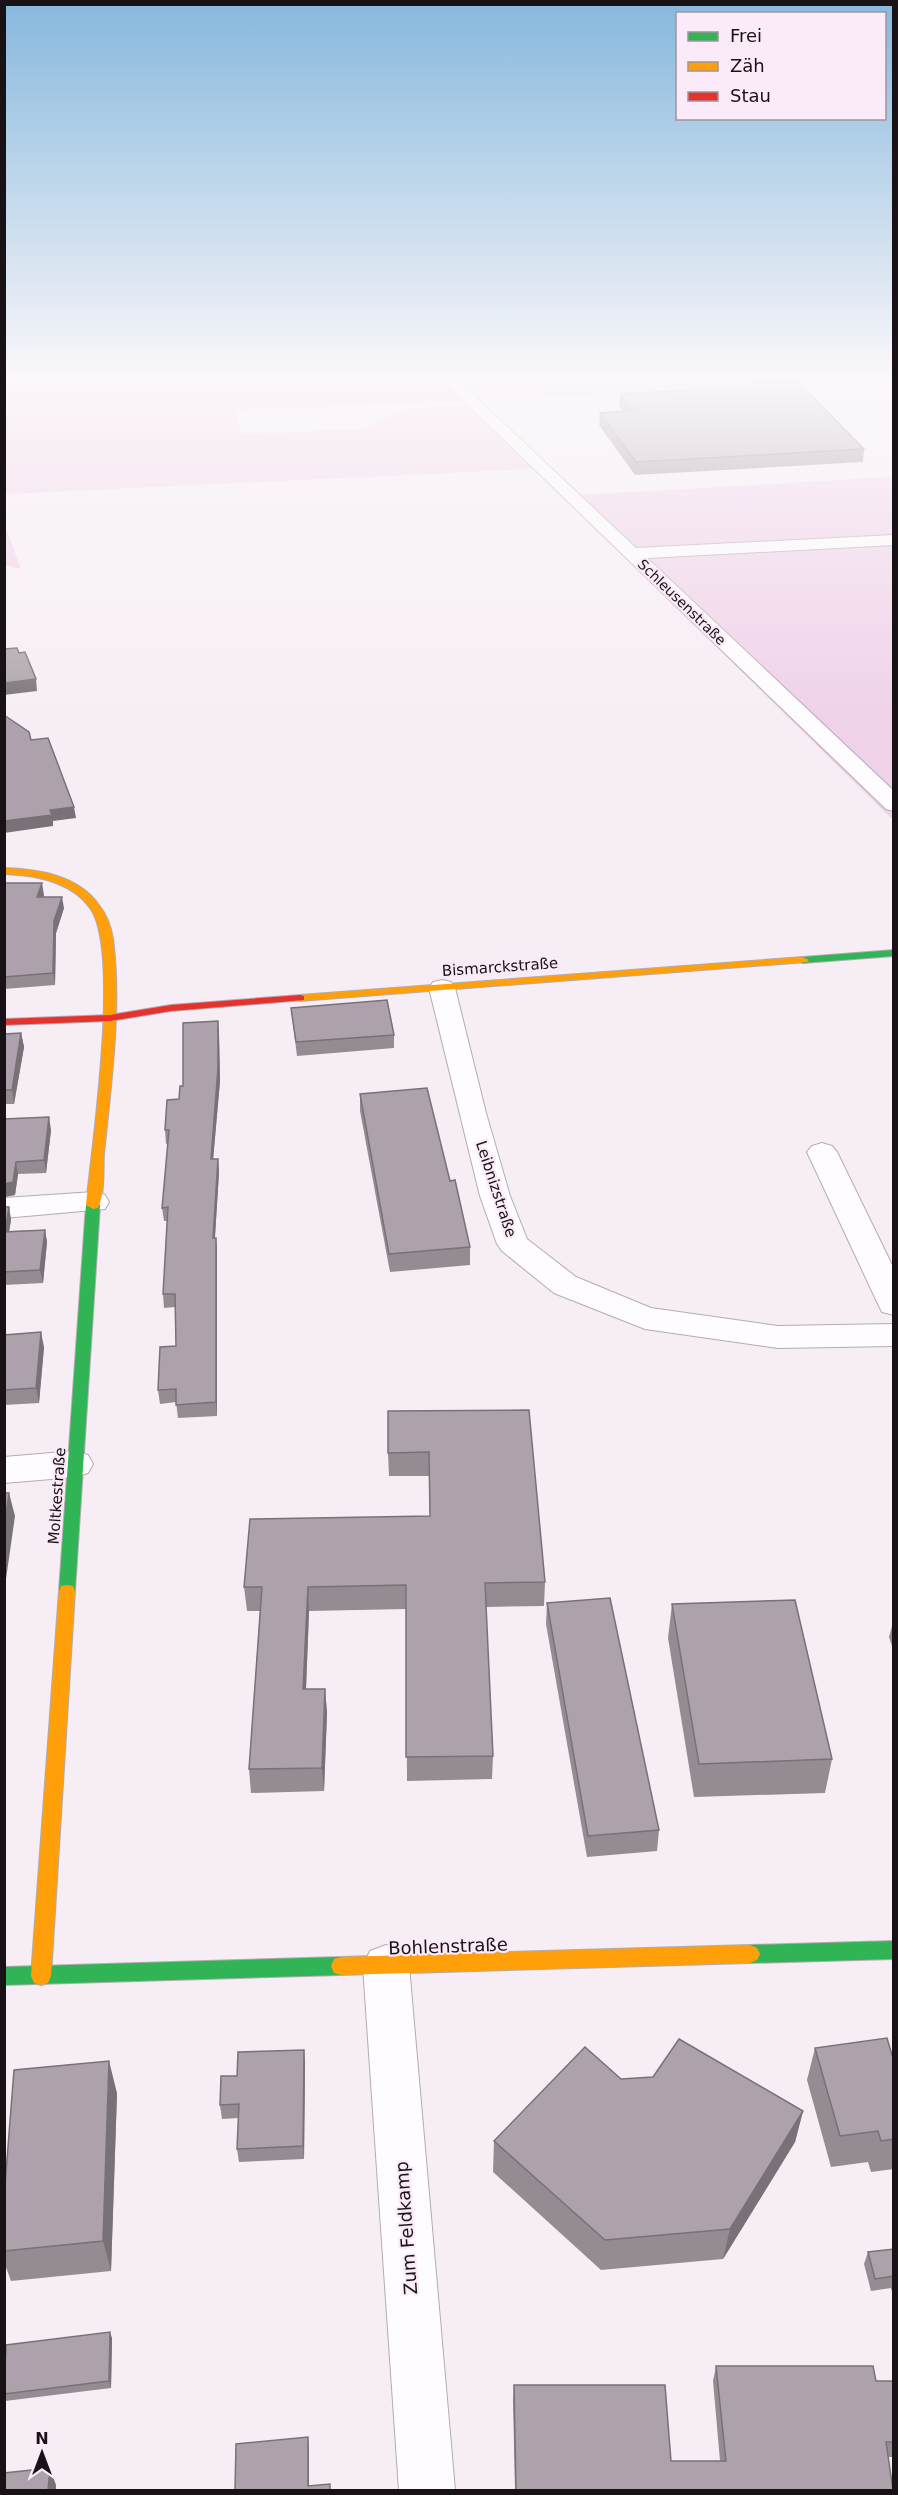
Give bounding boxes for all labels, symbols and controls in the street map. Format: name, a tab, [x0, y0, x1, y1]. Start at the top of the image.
legend	[676, 12, 886, 120]
text: Frei	[730, 25, 762, 46]
text: Zäh	[730, 55, 765, 76]
text: Stau	[730, 85, 771, 106]
street label: Schleusenstraße	[635, 556, 729, 648]
street label: Bismarckstraße	[441, 954, 559, 980]
street label: Leibnizstraße	[472, 1139, 520, 1239]
street label: Moltkestraße	[45, 1447, 69, 1545]
street label: Bohlenstraße	[388, 1933, 508, 1959]
street label: Zum Feldkamp	[391, 2160, 421, 2296]
north arrow	[12, 2423, 72, 2483]
text: N	[35, 2429, 49, 2448]

